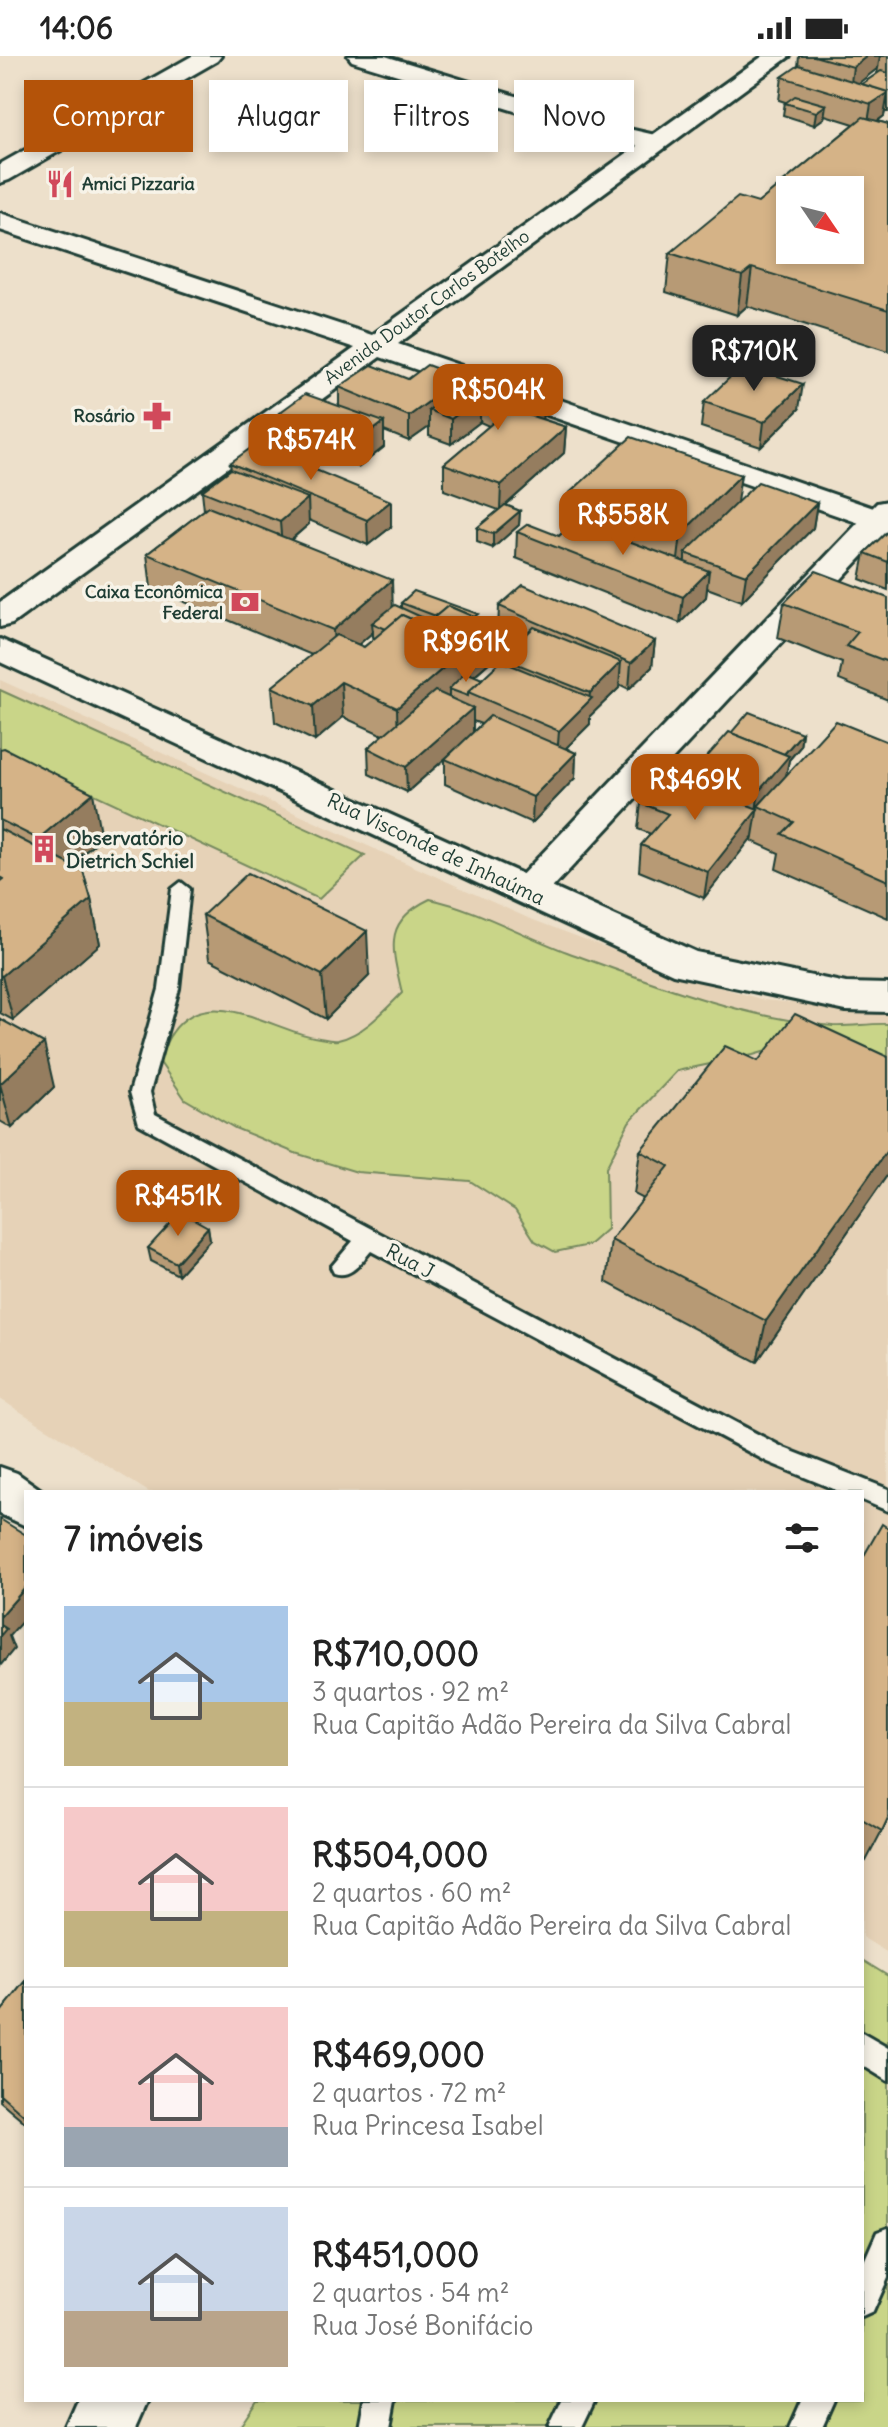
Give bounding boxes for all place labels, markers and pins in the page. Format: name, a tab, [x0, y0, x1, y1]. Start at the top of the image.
restaurant icon: Amici Pizzaria	[45, 169, 75, 199]
place label: Amici Pizzaria	[82, 172, 195, 195]
pin: R$710K	[689, 325, 819, 393]
pin: R$504K	[433, 364, 563, 432]
pharmacy icon: Rosário	[142, 401, 172, 431]
place label: Rosário	[74, 404, 135, 427]
pin: R$574K	[246, 414, 376, 482]
pin: R$558K	[558, 489, 688, 557]
place label: Caixa Econômica Federal	[85, 580, 223, 624]
bank icon: Caixa Econômica Federal	[230, 587, 260, 617]
pin: R$961K	[401, 616, 531, 684]
pin: R$469K	[630, 754, 760, 822]
place label: Observatório Dietrich Schiel	[66, 825, 194, 873]
building icon: Observatório Dietrich Schiel	[29, 834, 59, 864]
pin: R$451K	[113, 1170, 243, 1238]

